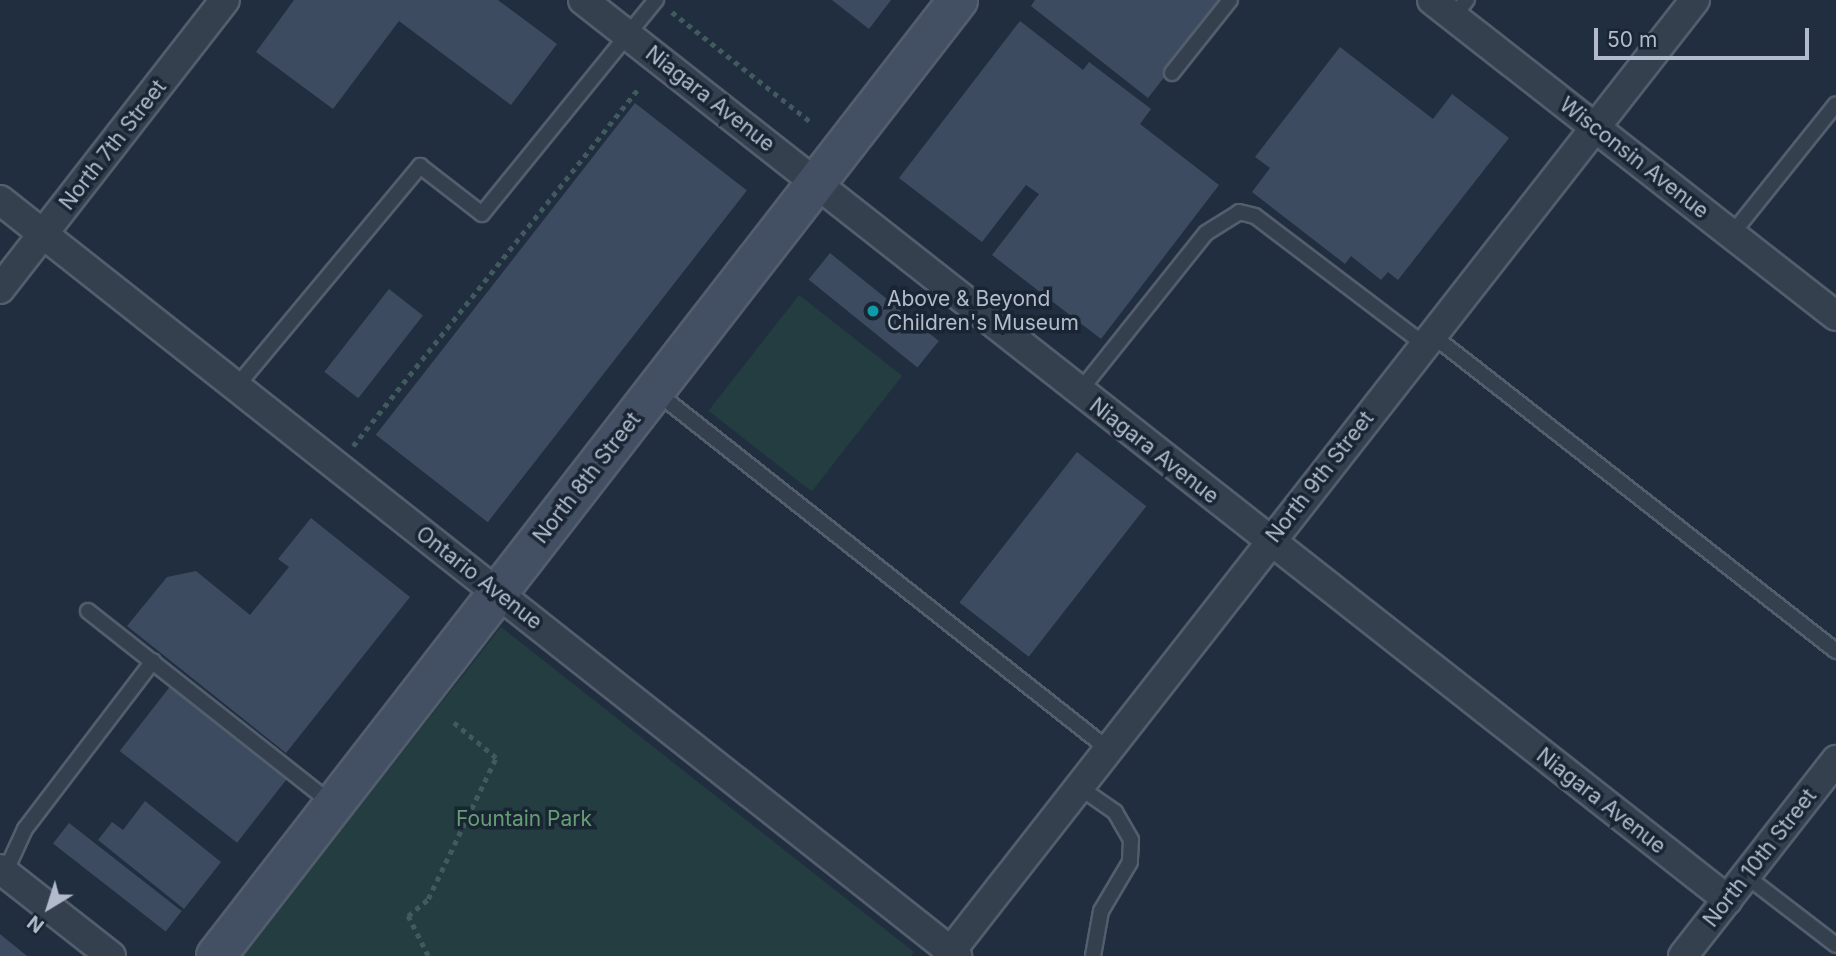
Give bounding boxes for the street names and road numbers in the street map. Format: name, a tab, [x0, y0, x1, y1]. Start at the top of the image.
street label: Niagara Avenue	[640, 41, 780, 157]
street label: North 7th Street	[54, 75, 172, 215]
street label: Wisconsin Avenue	[1554, 92, 1714, 224]
street label: Niagara Avenue	[1084, 393, 1224, 509]
street label: North 9th Street	[1261, 406, 1379, 548]
street label: North 8th Street	[528, 407, 646, 549]
street label: Ontario Avenue	[411, 521, 547, 635]
street label: Niagara Avenue	[1531, 743, 1671, 859]
street label: North 10th Street	[1698, 784, 1822, 932]

